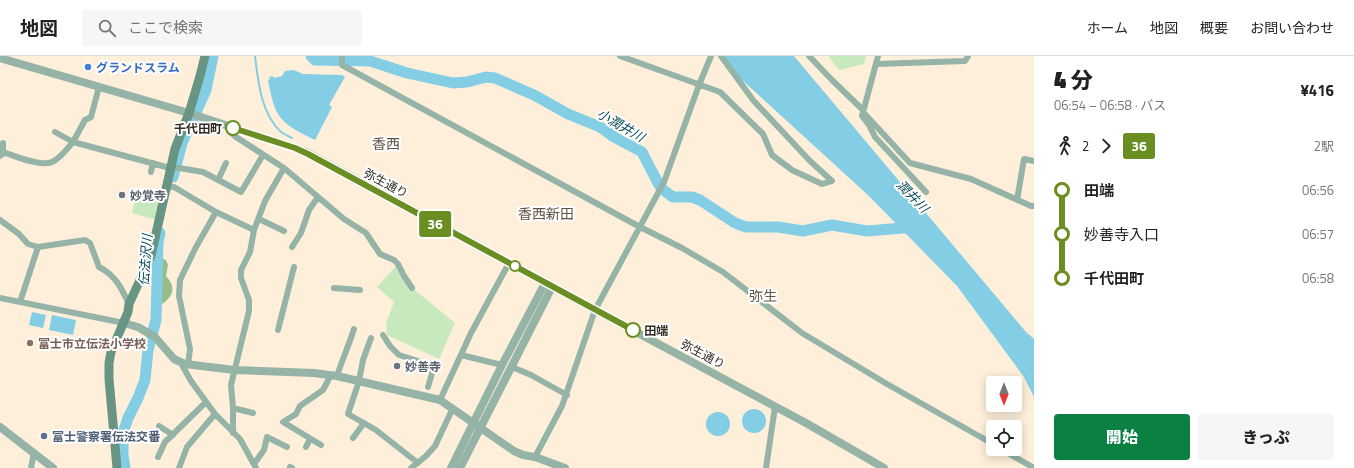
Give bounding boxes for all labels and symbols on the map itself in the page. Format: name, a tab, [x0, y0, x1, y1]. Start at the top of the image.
place label: グランドスラム	[96, 58, 180, 77]
marker: グランドスラム	[83, 62, 93, 72]
water label: 小潤井川	[593, 103, 650, 148]
place label: 千代田町	[174, 119, 222, 138]
marker: 千代田町	[225, 120, 241, 136]
district label: 香西	[372, 133, 400, 154]
street label: 弥生通り	[360, 163, 412, 203]
water label: 潤井川	[892, 175, 935, 218]
place label: 妙覚寺	[130, 186, 166, 205]
marker: 妙覚寺	[117, 190, 127, 200]
district label: 香西新田	[518, 203, 574, 224]
line badge: 36	[417, 211, 453, 237]
water label: 伝法沢川	[133, 231, 157, 287]
unlabelled marker	[509, 260, 521, 272]
district label: 弥生	[749, 285, 777, 306]
place label: 田端	[644, 321, 668, 340]
marker: 田端	[625, 322, 641, 338]
place label: 富士市立伝法小学校	[38, 334, 146, 353]
street label: 弥生通り	[677, 334, 729, 374]
marker: 富士市立伝法小学校	[25, 338, 35, 348]
place label: 妙善寺	[405, 357, 441, 376]
marker: 妙善寺	[392, 361, 402, 371]
north arrow	[986, 376, 1022, 412]
place label: 富士警察署伝法交番	[52, 427, 161, 446]
marker: 富士警察署伝法交番	[39, 431, 49, 441]

